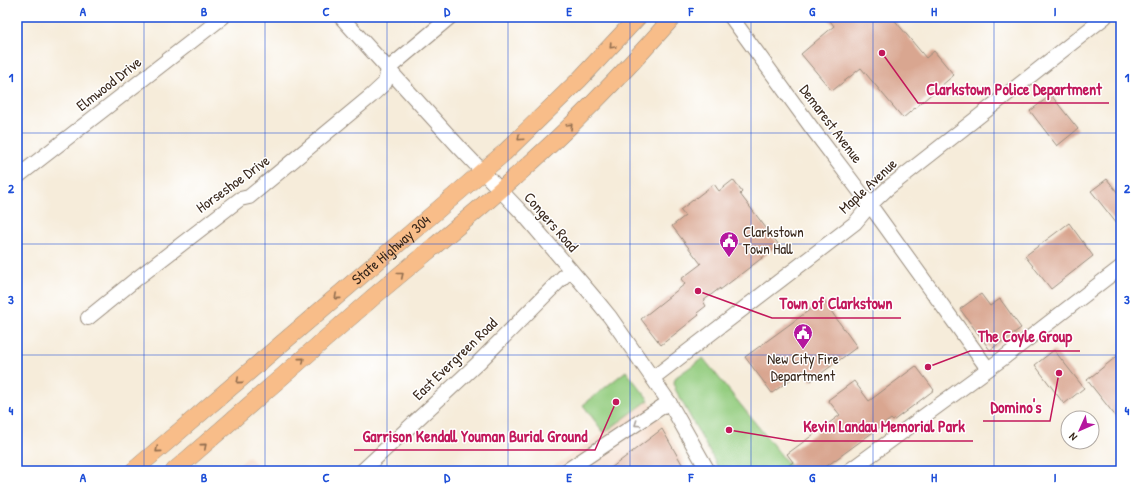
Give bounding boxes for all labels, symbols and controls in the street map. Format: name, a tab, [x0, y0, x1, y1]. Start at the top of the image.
text: A	[80, 2, 87, 20]
text: B	[201, 2, 208, 20]
text: C	[322, 2, 330, 20]
text: D	[444, 2, 451, 20]
text: E	[566, 2, 572, 20]
text: F	[688, 2, 695, 20]
text: G	[809, 2, 816, 20]
text: H	[931, 2, 937, 20]
text: I	[1053, 2, 1057, 20]
one-way arrow	[609, 41, 617, 49]
street label: Elmwood Drive	[72, 51, 146, 116]
text: 1	[9, 68, 14, 86]
text: 1	[1125, 68, 1130, 86]
callout: Clarkstown Police Department	[918, 75, 1109, 103]
text: Clarkstown Police Department	[926, 78, 1102, 101]
street label: Demarest Avenue	[795, 80, 868, 167]
one-way arrow	[565, 123, 573, 131]
one-way arrow	[517, 133, 525, 140]
street label: Horseshoe Drive	[192, 150, 274, 217]
street label: Maple Avenue	[834, 153, 901, 218]
text: 2	[8, 179, 15, 197]
text: 2	[1124, 179, 1131, 197]
street label: Congers Road	[519, 187, 583, 256]
street label: State Highway 304	[347, 209, 435, 289]
place label: Clarkstown Town Hall	[743, 221, 804, 259]
public building icon: Clarkstown Town Hall	[718, 230, 740, 258]
one-way arrow	[397, 272, 404, 279]
text: 3	[8, 290, 14, 308]
callout: Town of Clarkstown	[772, 290, 901, 318]
text: 3	[1124, 290, 1130, 308]
one-way arrow	[335, 292, 342, 299]
text: Town of Clarkstown	[779, 292, 892, 314]
street label: East Evergreen Road	[408, 313, 502, 405]
public building icon: New City Fire Department	[792, 322, 814, 350]
callout: The Coyle Group	[970, 323, 1080, 351]
text: The Coyle Group	[977, 325, 1072, 348]
place label: New City Fire Department	[767, 348, 839, 386]
one-way arrow	[297, 358, 305, 365]
one-way arrow	[236, 377, 243, 384]
callout: Domino's	[983, 393, 1050, 421]
text: Domino's	[991, 396, 1042, 418]
text: 4	[9, 401, 14, 419]
text: 4	[1125, 401, 1130, 419]
north arrow	[1060, 410, 1100, 450]
callout: Kevin Landau Memorial Park	[795, 413, 973, 441]
text: Kevin Landau Memorial Park	[803, 415, 965, 437]
one-way arrow	[634, 419, 641, 426]
callout: Garrison Kendall Youman Burial Ground	[354, 422, 595, 450]
text: Garrison Kendall Youman Burial Ground	[362, 425, 588, 447]
text: N	[1066, 430, 1080, 444]
one-way arrow	[199, 443, 206, 450]
one-way arrow	[155, 446, 162, 453]
text: A	[80, 468, 87, 486]
text: B	[201, 468, 208, 486]
text: C	[322, 468, 330, 486]
text: D	[444, 468, 451, 486]
text: E	[566, 468, 572, 486]
text: F	[688, 468, 695, 486]
text: G	[809, 468, 816, 486]
text: H	[931, 468, 937, 486]
text: I	[1053, 468, 1057, 486]

